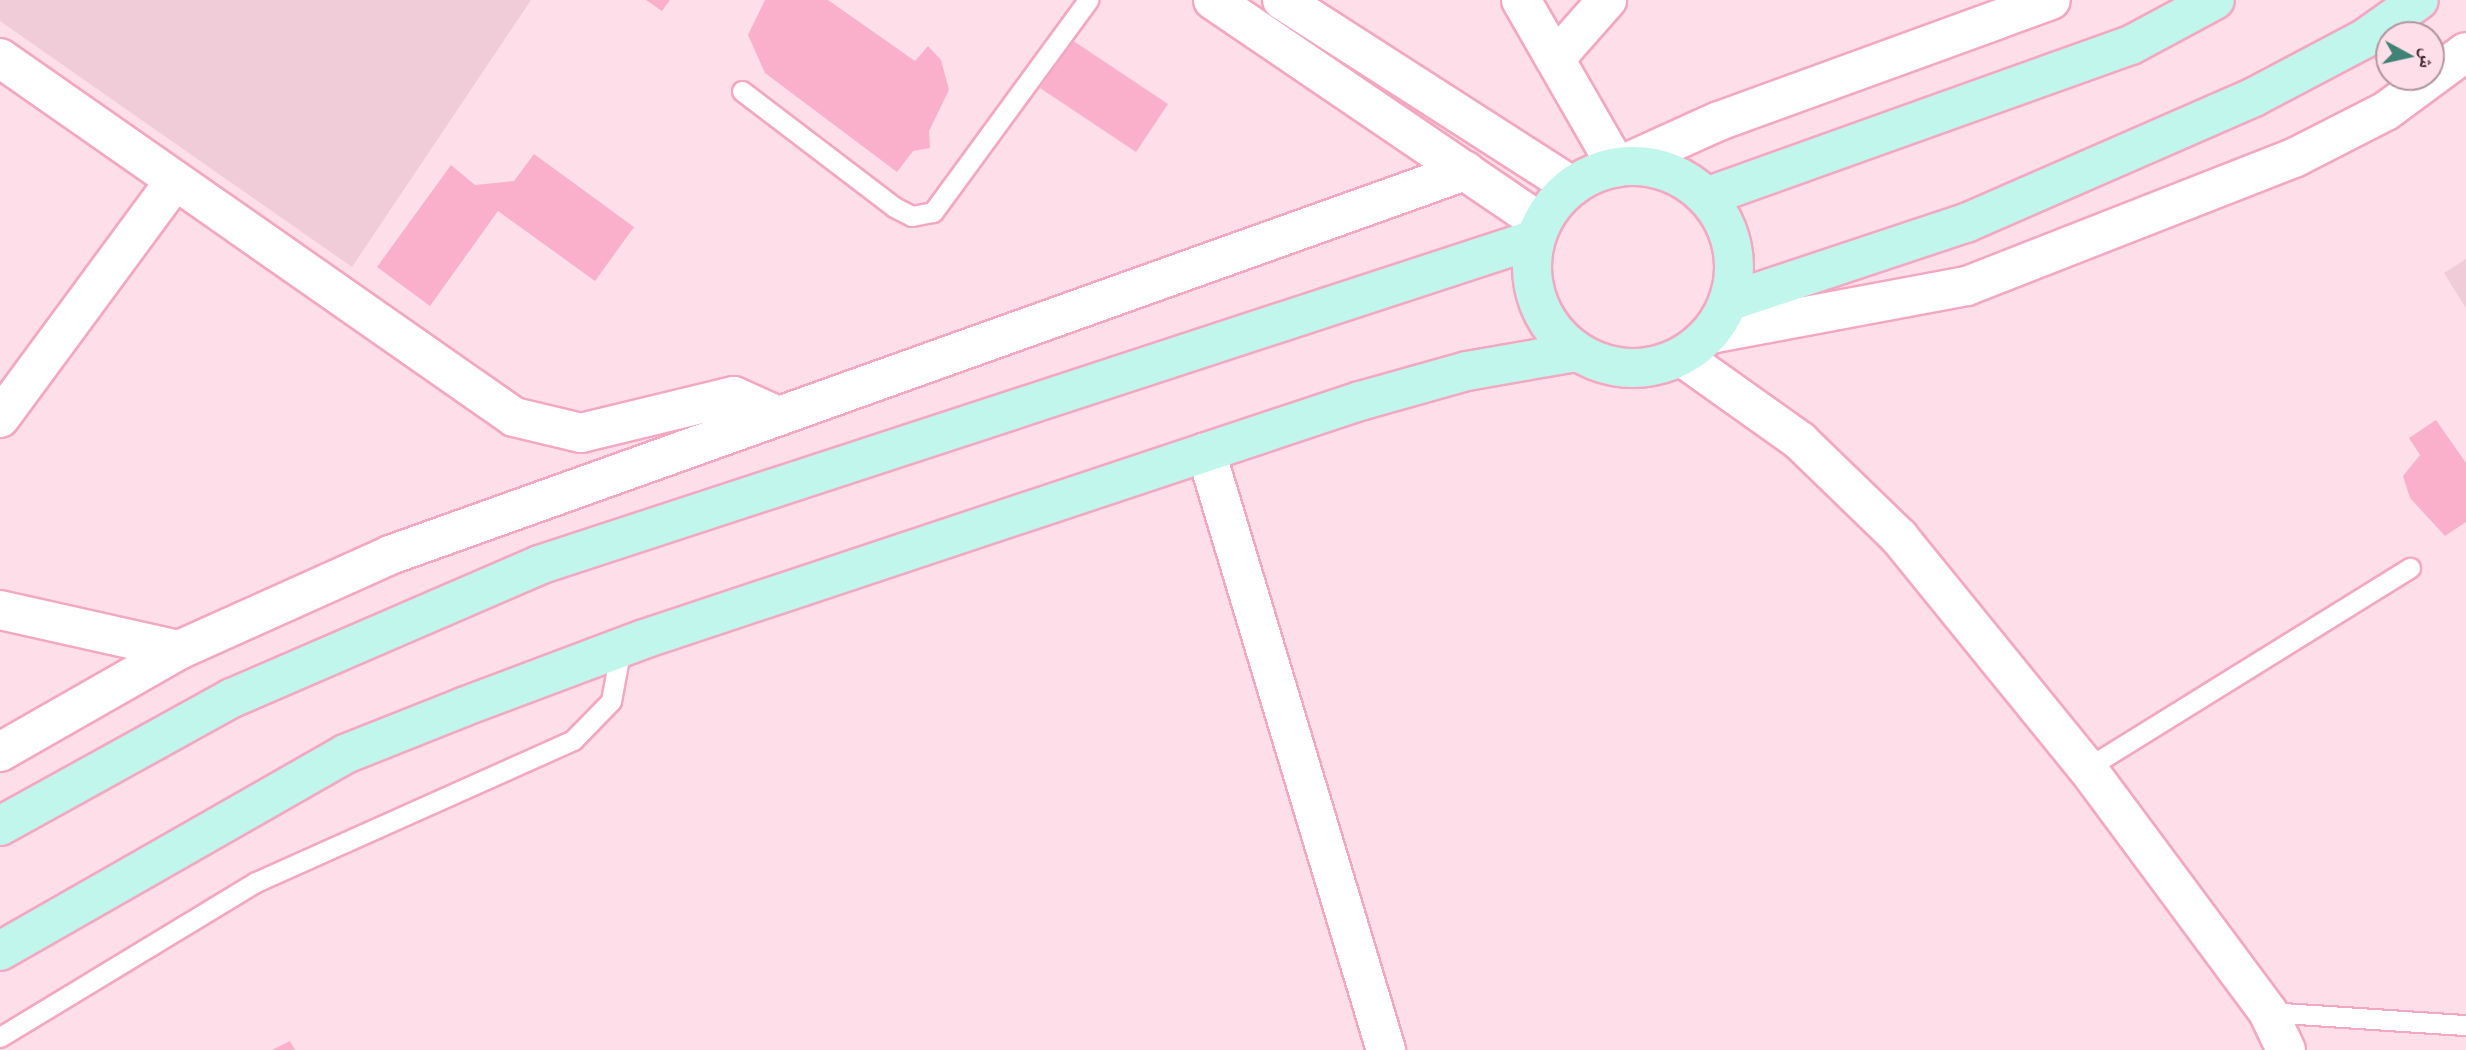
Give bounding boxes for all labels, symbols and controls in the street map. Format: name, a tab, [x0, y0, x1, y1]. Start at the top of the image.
north arrow	[2375, 21, 2445, 91]
text: ش	[2414, 47, 2444, 71]

